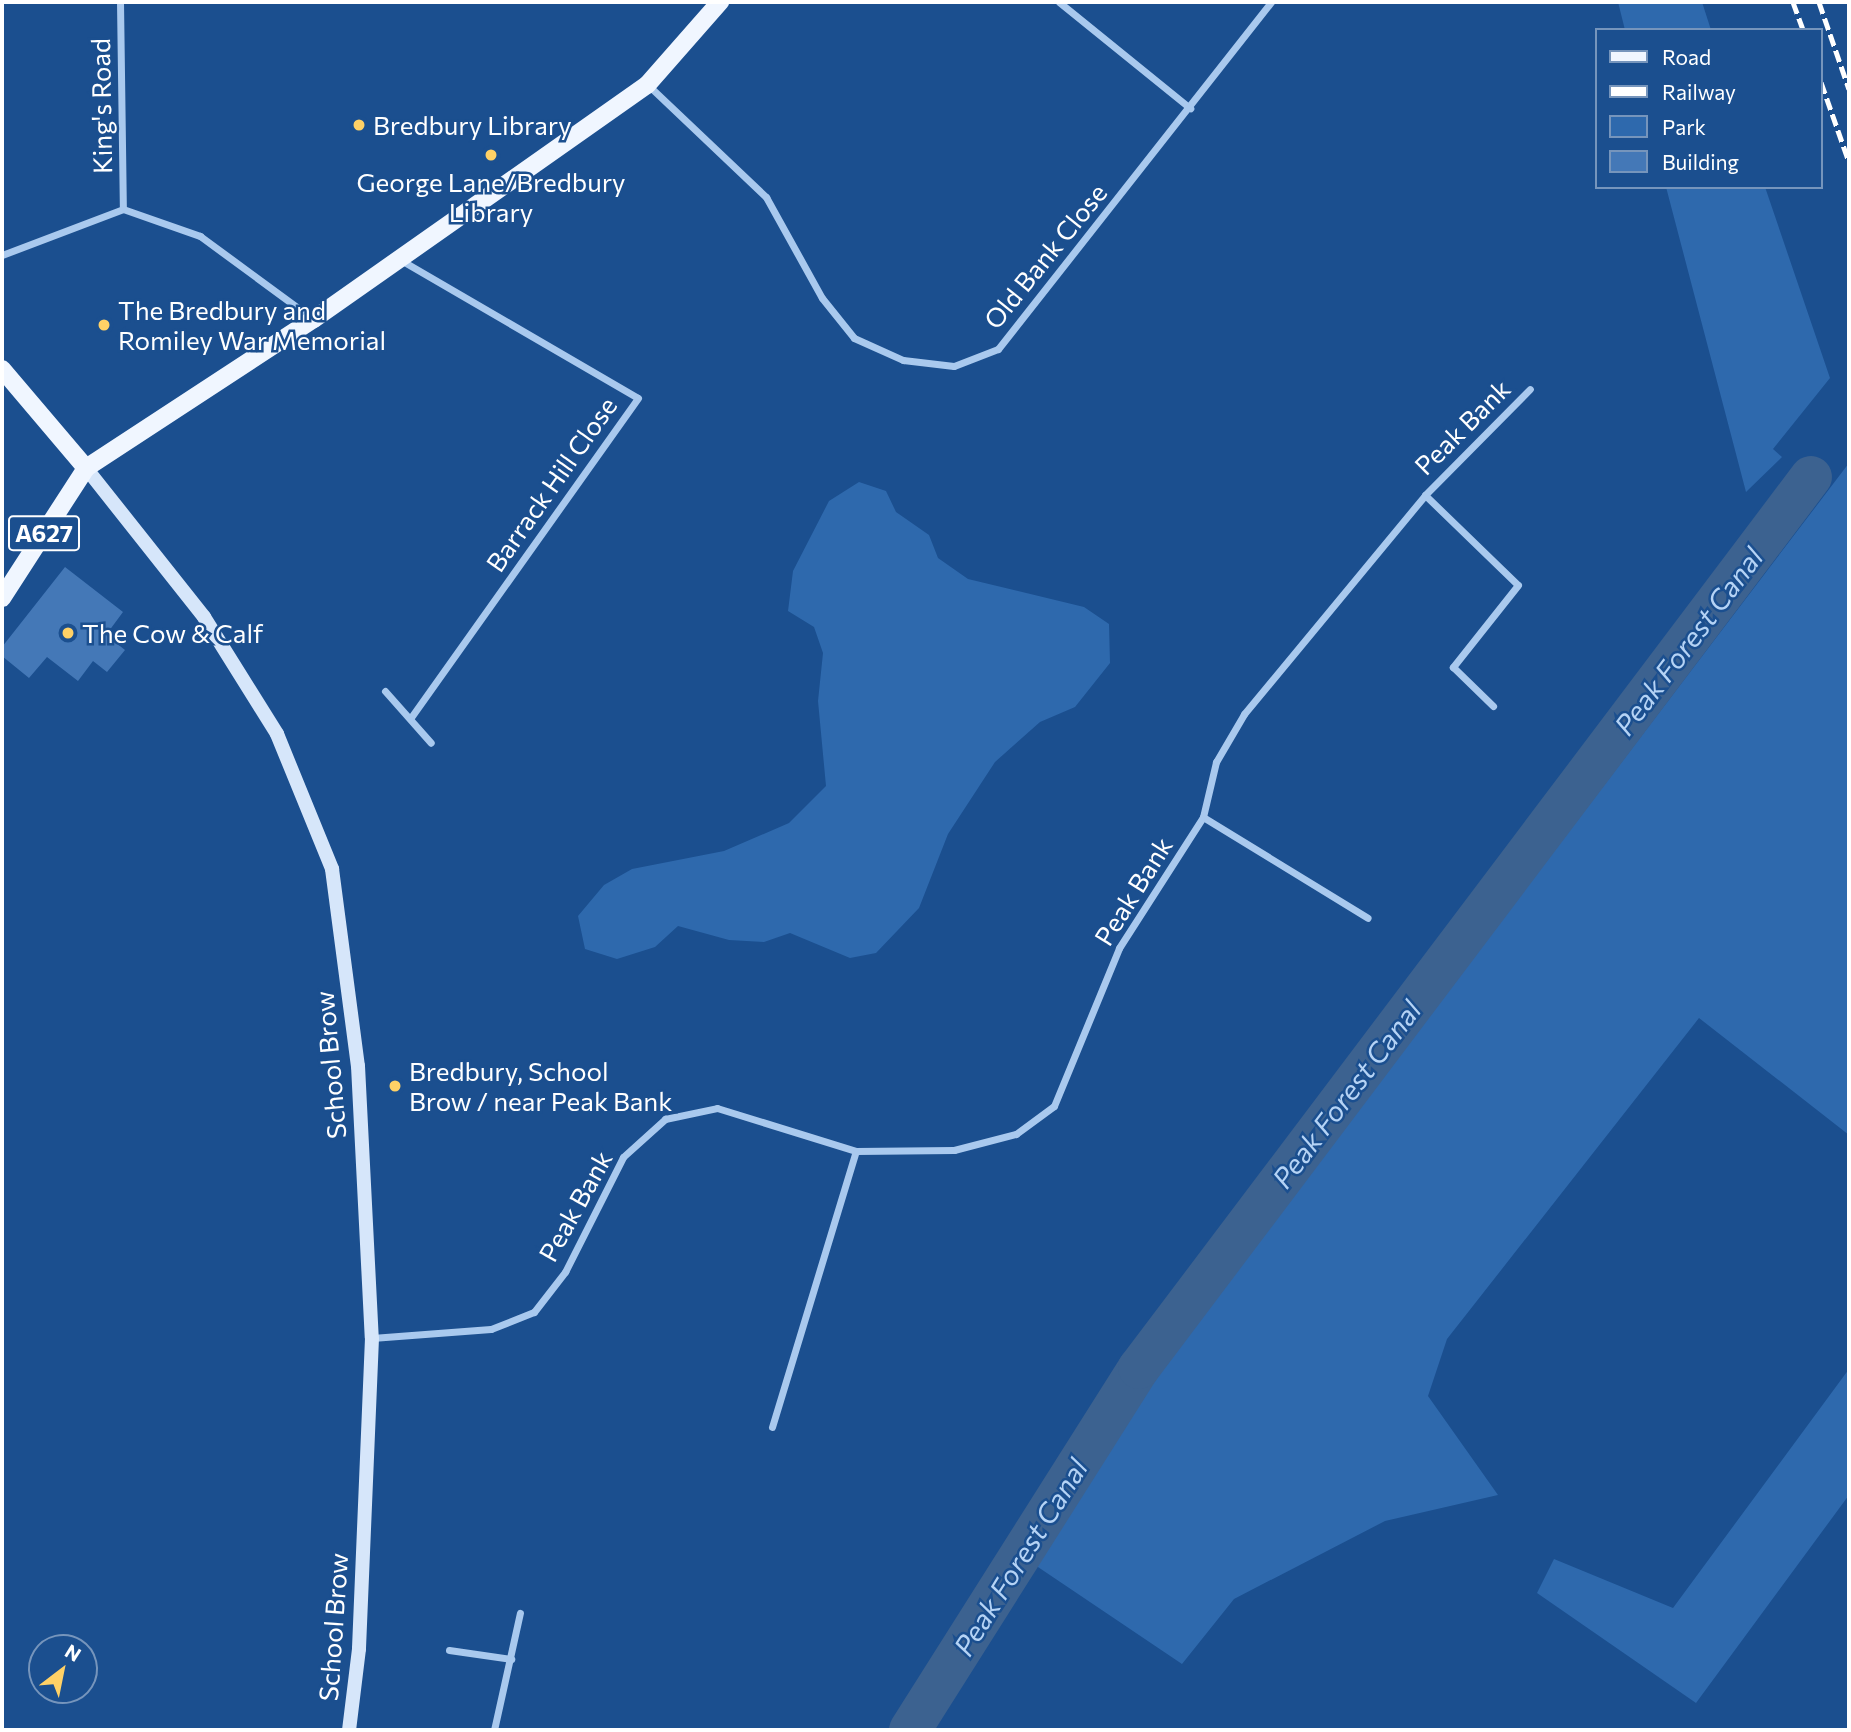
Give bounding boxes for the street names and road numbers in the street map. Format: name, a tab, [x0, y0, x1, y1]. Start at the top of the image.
street label: King's Road	[84, 38, 118, 174]
street label: Old Bank Close	[977, 177, 1113, 335]
street label: Peak Bank	[1408, 373, 1516, 481]
street label: Barrack Hill Close	[479, 391, 623, 577]
road number: A627	[7, 512, 81, 554]
street label: Peak Bank	[1088, 831, 1178, 951]
street label: School Brow	[308, 990, 352, 1140]
street label: Peak Bank	[532, 1145, 618, 1267]
street label: School Brow	[312, 1552, 354, 1702]

